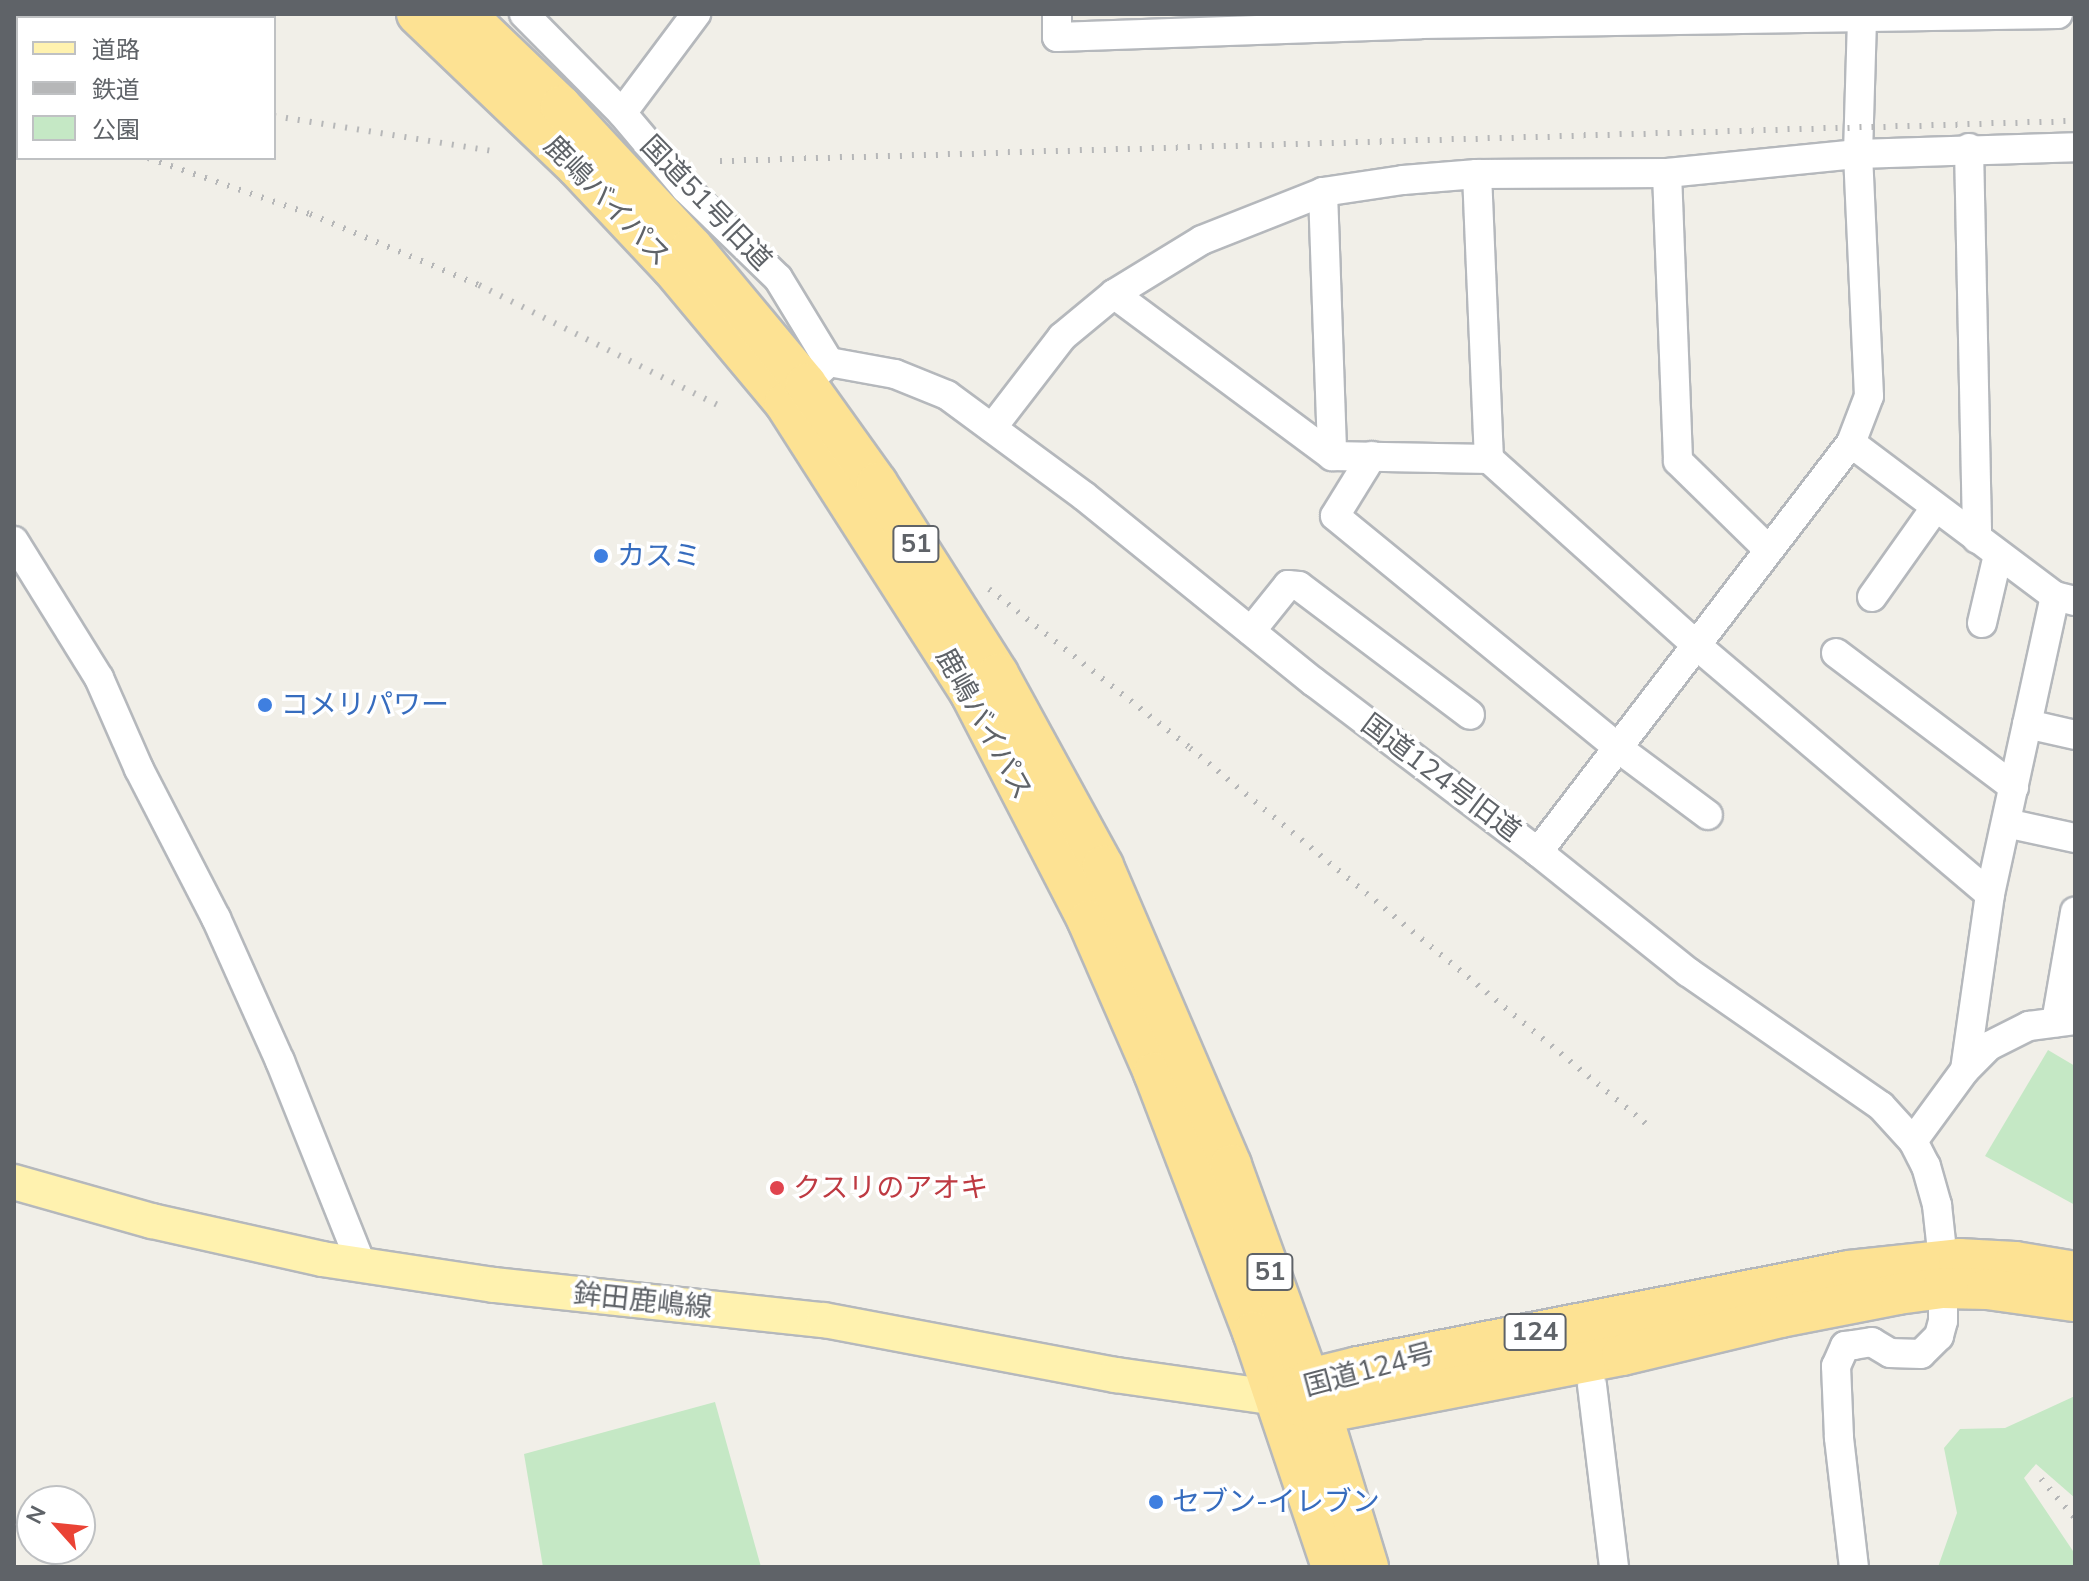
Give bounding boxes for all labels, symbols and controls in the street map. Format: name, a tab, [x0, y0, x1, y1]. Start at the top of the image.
legend	[16, 16, 276, 160]
text: 道路	[92, 34, 140, 66]
text: 鉄道	[92, 74, 140, 106]
text: 公園	[92, 114, 140, 146]
street label: 鹿嶋バイパス	[537, 129, 677, 273]
street label: 国道51号旧道	[634, 129, 778, 277]
road number: 51	[892, 522, 940, 566]
place label: カスミ	[617, 539, 701, 573]
marker: カスミ	[592, 547, 610, 565]
street label: 鹿嶋バイパス	[929, 642, 1039, 806]
place label: コメリパワー	[281, 688, 449, 722]
marker: コメリパワー	[256, 696, 274, 714]
street label: 国道124号旧道	[1355, 707, 1527, 849]
place label: クスリのアオキ	[793, 1171, 989, 1205]
marker: クスリのアオキ	[768, 1179, 786, 1197]
road number: 51	[1246, 1250, 1294, 1294]
street label: 鉾田鹿嶋線	[572, 1277, 714, 1325]
road number: 124	[1503, 1310, 1567, 1354]
street label: 国道124号	[1300, 1336, 1438, 1404]
north arrow	[16, 1485, 96, 1565]
place label: セブン-イレブン	[1172, 1485, 1380, 1519]
marker: セブン-イレブン	[1147, 1493, 1165, 1511]
text: N	[19, 1501, 54, 1529]

